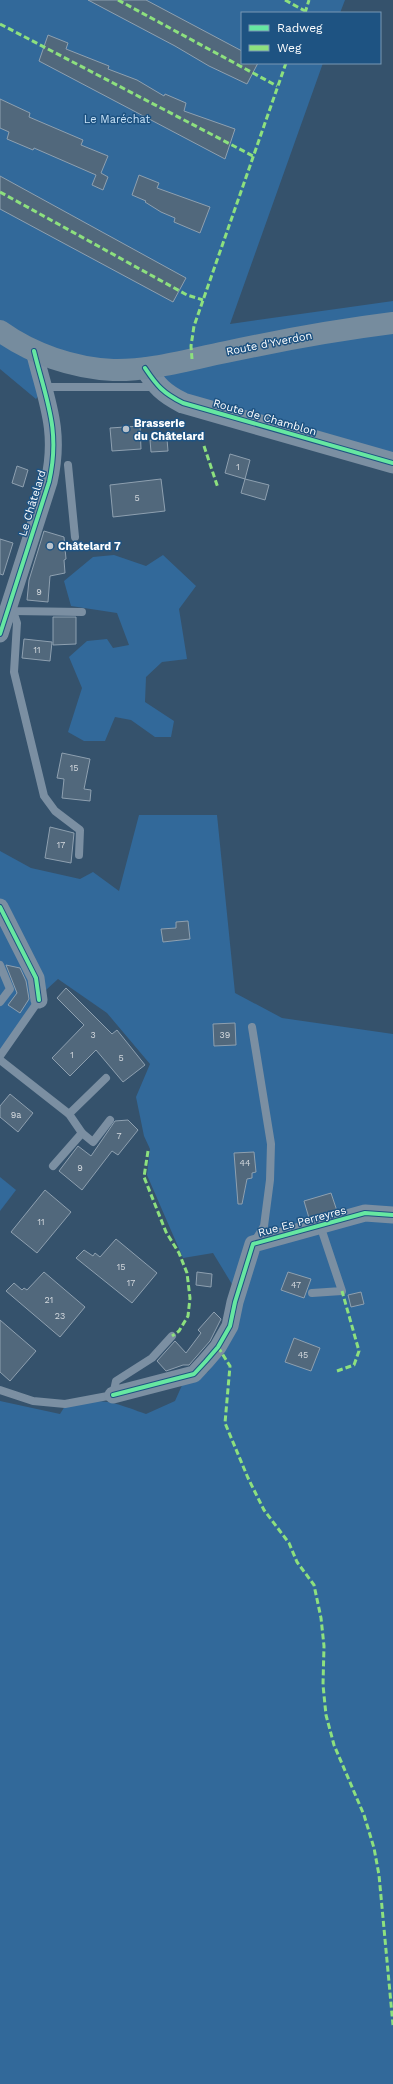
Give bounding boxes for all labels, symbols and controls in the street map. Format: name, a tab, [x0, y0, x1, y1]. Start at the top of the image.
legend	[241, 12, 381, 64]
text: Radweg	[277, 21, 323, 35]
text: Weg	[277, 41, 302, 55]
park label: Le Maréchat	[84, 113, 151, 126]
street label: Route d'Yverdon	[225, 329, 313, 358]
street label: Route de Chamblon	[212, 396, 318, 438]
place label: Brasserie du Châtelard	[134, 417, 204, 443]
marker: Brasserie du Châtelard	[121, 424, 131, 434]
house number: 1	[236, 462, 240, 472]
street label: Le Châtelard	[16, 468, 49, 538]
house number: 5	[134, 493, 140, 503]
place label: Châtelard 7	[58, 540, 121, 553]
marker: Châtelard 7	[45, 541, 55, 551]
house number: 9	[36, 587, 42, 597]
house number: 11	[33, 645, 41, 655]
house number: 15	[70, 763, 78, 773]
house number: 17	[57, 840, 65, 850]
house number: 3	[90, 1030, 96, 1040]
house number: 39	[220, 1030, 230, 1040]
house number: 1	[70, 1050, 74, 1060]
house number: 5	[118, 1053, 124, 1063]
house number: 9a	[11, 1110, 21, 1120]
house number: 7	[116, 1131, 122, 1141]
house number: 44	[240, 1158, 251, 1168]
house number: 9	[77, 1163, 83, 1173]
street label: Rue Es Perreyres	[257, 1203, 348, 1239]
house number: 11	[37, 1217, 45, 1227]
house number: 15	[117, 1262, 125, 1272]
house number: 17	[127, 1278, 135, 1288]
house number: 47	[291, 1280, 301, 1290]
house number: 21	[45, 1295, 53, 1305]
house number: 23	[55, 1311, 65, 1321]
house number: 45	[298, 1350, 308, 1360]

